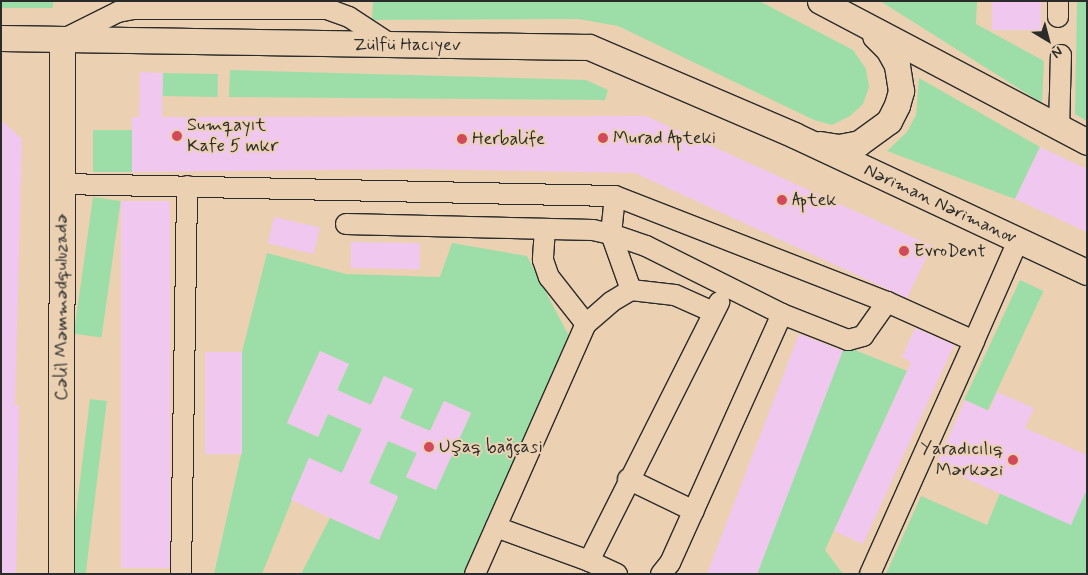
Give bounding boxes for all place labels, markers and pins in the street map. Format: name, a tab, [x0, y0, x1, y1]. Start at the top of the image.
place label: Sumqayıt Kafe 5 mkr	[187, 115, 278, 158]
place label: Murad Apteki	[613, 127, 716, 149]
place label: Herbalife	[472, 128, 545, 150]
marker: Sumqayıt Kafe 5 mkr	[171, 130, 183, 142]
marker: Murad Apteki	[597, 132, 609, 144]
marker: Herbalife	[456, 133, 468, 145]
place label: Aptek	[792, 189, 836, 211]
marker: Aptek	[776, 194, 788, 206]
place label: EvroDent	[914, 240, 986, 262]
marker: EvroDent	[898, 245, 910, 257]
place label: Uşaq bağçasi	[439, 436, 541, 458]
place label: Yaradıcılıq Mərkəzi	[921, 439, 1003, 482]
marker: Uşaq bağçasi	[423, 441, 435, 453]
marker: Yaradıcılıq Mərkəzi	[1007, 454, 1019, 466]

